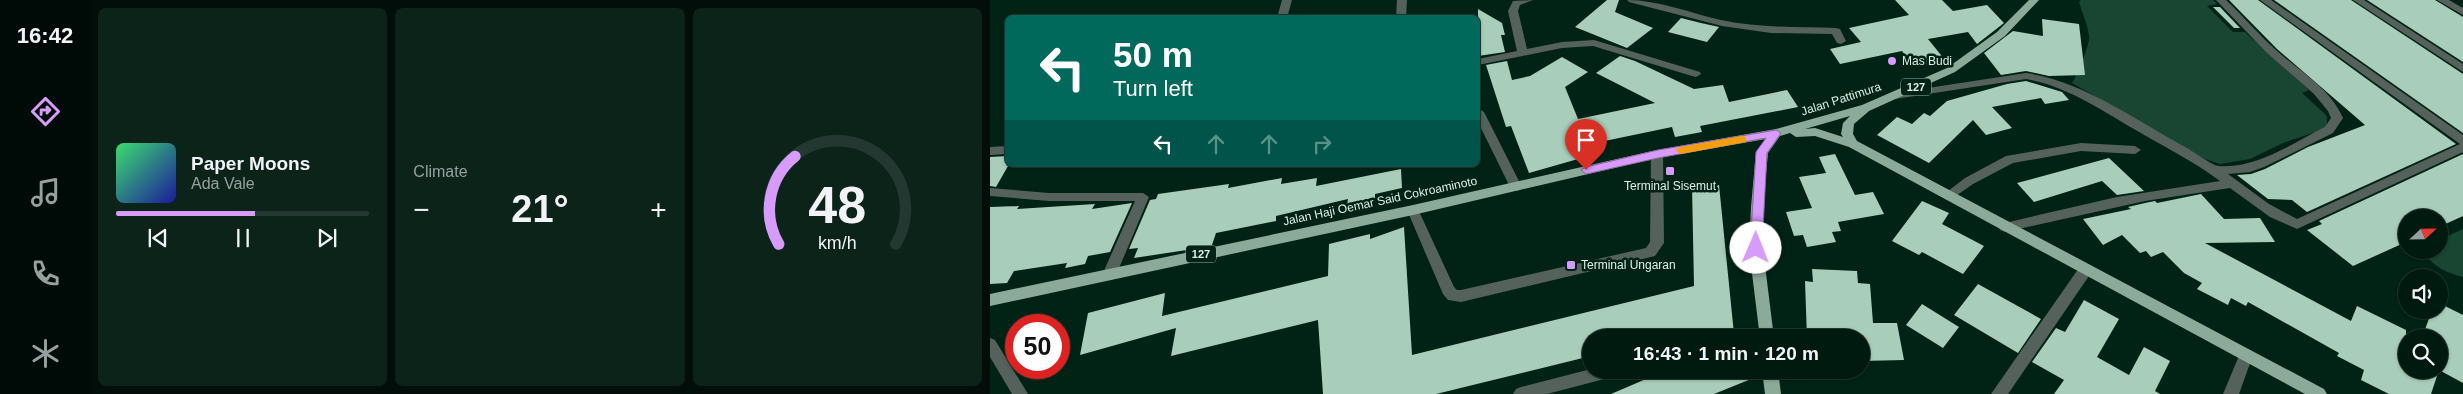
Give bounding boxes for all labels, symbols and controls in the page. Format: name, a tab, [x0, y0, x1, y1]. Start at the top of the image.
text: 16:42	[17, 23, 73, 48]
icon: left	[1030, 35, 1095, 100]
text: 50 m	[1113, 35, 1193, 74]
place label: Mas Budi	[1902, 54, 1952, 68]
marker: Mas Budi	[1886, 55, 1898, 67]
text: Turn left	[1113, 76, 1193, 101]
road number: 127	[1901, 78, 1931, 95]
street label: Jalan Pattimura	[1799, 79, 1883, 119]
icon: directions	[28, 94, 63, 129]
pin	[1565, 119, 1607, 170]
icon: arrive	[1572, 126, 1600, 154]
icon: left	[1149, 130, 1177, 158]
icon: ahead	[1202, 130, 1230, 158]
icon: ahead	[1255, 130, 1283, 158]
icon: right	[1308, 130, 1336, 158]
text: Paper Moons	[191, 153, 310, 174]
text: Climate	[413, 163, 468, 180]
marker: Terminal Sisemut	[1664, 165, 1676, 177]
street label: Jalan Haji Oemar Said Cokroaminoto	[1282, 173, 1479, 228]
icon: music	[28, 175, 63, 210]
text: Ada Vale	[191, 175, 255, 192]
text: 48	[808, 176, 866, 234]
place label: Terminal Sisemut	[1624, 179, 1717, 193]
text: 21°	[511, 188, 569, 230]
text: −	[413, 194, 430, 225]
text: +	[650, 194, 667, 225]
north arrow	[2398, 209, 2448, 259]
map controls	[2398, 209, 2448, 379]
position arrow	[1729, 221, 1781, 273]
icon: previous	[144, 224, 172, 252]
icon: pause	[229, 224, 257, 252]
icon: next	[313, 224, 341, 252]
text: km/h	[818, 233, 857, 253]
road number: 127	[1186, 245, 1216, 262]
icon: phone	[28, 256, 63, 291]
place label: Terminal Ungaran	[1581, 258, 1676, 272]
marker: Terminal Ungaran	[1565, 259, 1577, 271]
button: sound	[2398, 269, 2448, 319]
speed limit sign: 50	[1005, 314, 1070, 379]
button: search	[2398, 329, 2448, 379]
icon: climate	[28, 336, 63, 371]
text: 16:43 · 1 min · 120 m	[1633, 343, 1819, 364]

